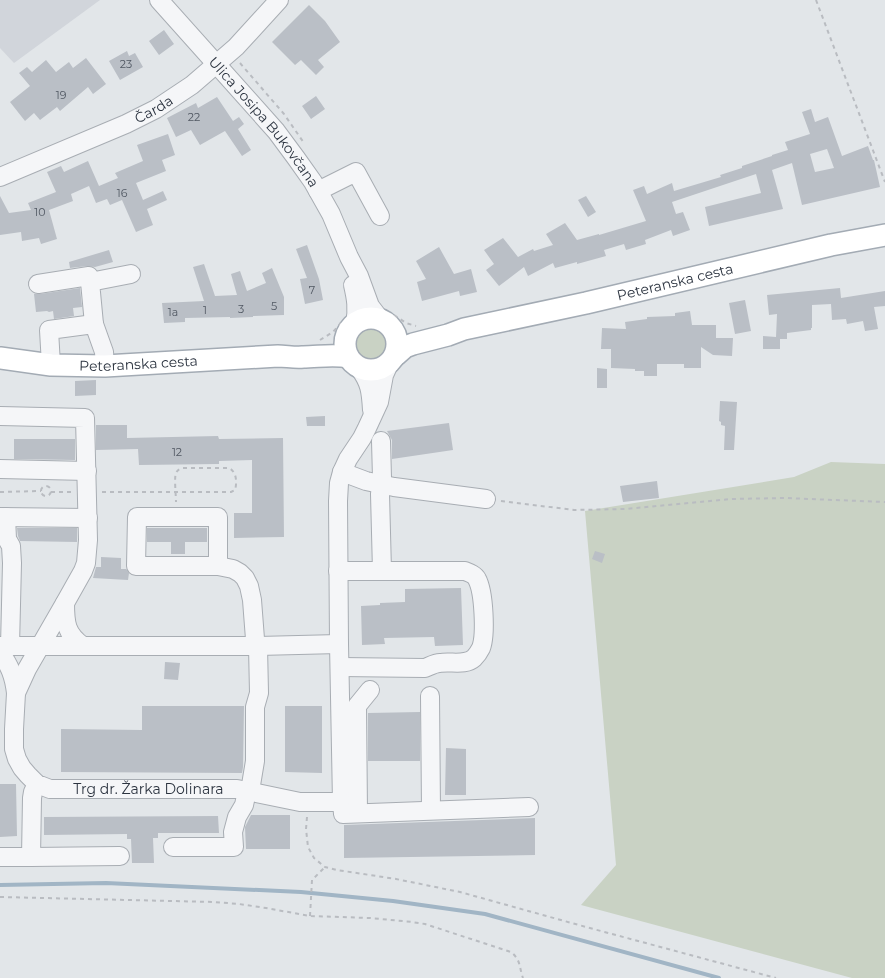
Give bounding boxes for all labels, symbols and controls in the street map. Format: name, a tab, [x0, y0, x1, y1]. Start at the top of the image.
street label: Ulica Josipa Bukovčana	[205, 53, 323, 190]
house number: 23	[120, 57, 132, 71]
house number: 19	[56, 88, 67, 102]
street label: Čarda	[131, 91, 176, 127]
house number: 22	[188, 110, 200, 124]
house number: 16	[117, 186, 128, 200]
house number: 10	[34, 205, 46, 219]
street label: Peteranska cesta	[615, 259, 735, 304]
house number: 7	[309, 283, 315, 297]
house number: 5	[271, 299, 277, 313]
house number: 3	[238, 302, 244, 316]
house number: 1	[203, 303, 207, 317]
house number: 1a	[168, 305, 178, 319]
street label: Peteranska cesta	[79, 352, 198, 375]
house number: 12	[172, 445, 182, 459]
street label: Trg dr. Žarka Dolinara	[73, 780, 223, 798]

